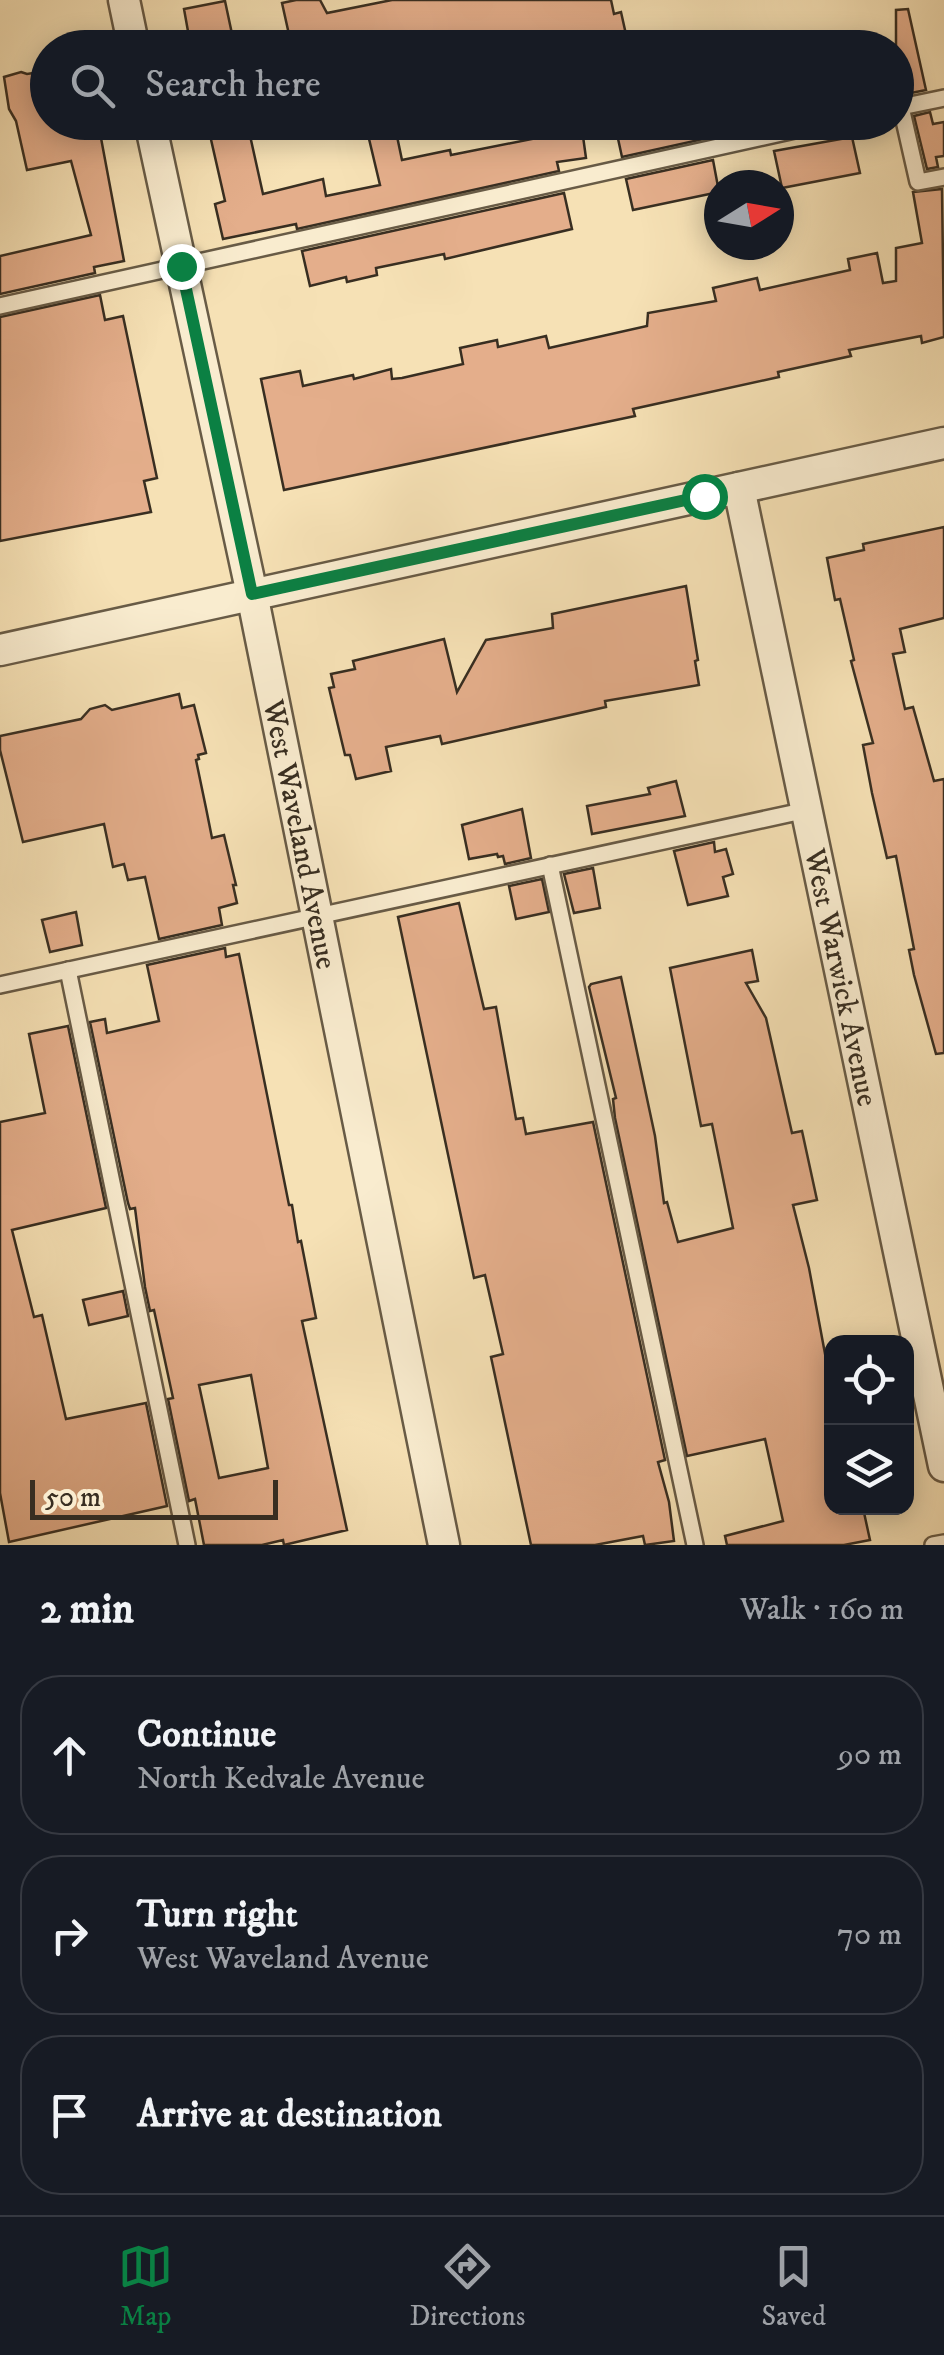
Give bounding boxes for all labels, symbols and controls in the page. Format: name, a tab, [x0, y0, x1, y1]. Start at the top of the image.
search box	[30, 30, 914, 140]
icon: search	[65, 58, 120, 113]
text: Search here	[145, 61, 321, 109]
north arrow	[704, 170, 794, 260]
route end	[159, 244, 205, 290]
route start	[682, 474, 728, 520]
street label: West Waveland Avenue	[254, 696, 344, 972]
street label: West Warwick Avenue	[795, 845, 885, 1110]
map controls	[824, 1335, 914, 1515]
button: locate	[824, 1335, 914, 1425]
button: layers	[824, 1425, 914, 1515]
scale bar	[30, 1475, 278, 1520]
text: 50 m	[45, 1480, 101, 1515]
text: 2 min	[40, 1584, 134, 1636]
text: Walk · 160 m	[740, 1590, 904, 1630]
text: Continue	[137, 1711, 276, 1759]
icon: ahead	[42, 1728, 97, 1783]
text: 90 m	[838, 1735, 902, 1775]
text: North Kedvale Avenue	[137, 1759, 425, 1799]
text: Turn right	[137, 1891, 298, 1939]
icon: right	[42, 1908, 97, 1963]
text: 70 m	[837, 1915, 902, 1955]
text: West Waveland Avenue	[137, 1939, 429, 1979]
icon: arrive	[42, 2088, 97, 2143]
text: Arrive at destination	[137, 2091, 442, 2139]
tab: Map	[118, 2239, 173, 2334]
tab: Directions	[409, 2239, 525, 2334]
tab: Saved	[762, 2239, 826, 2334]

